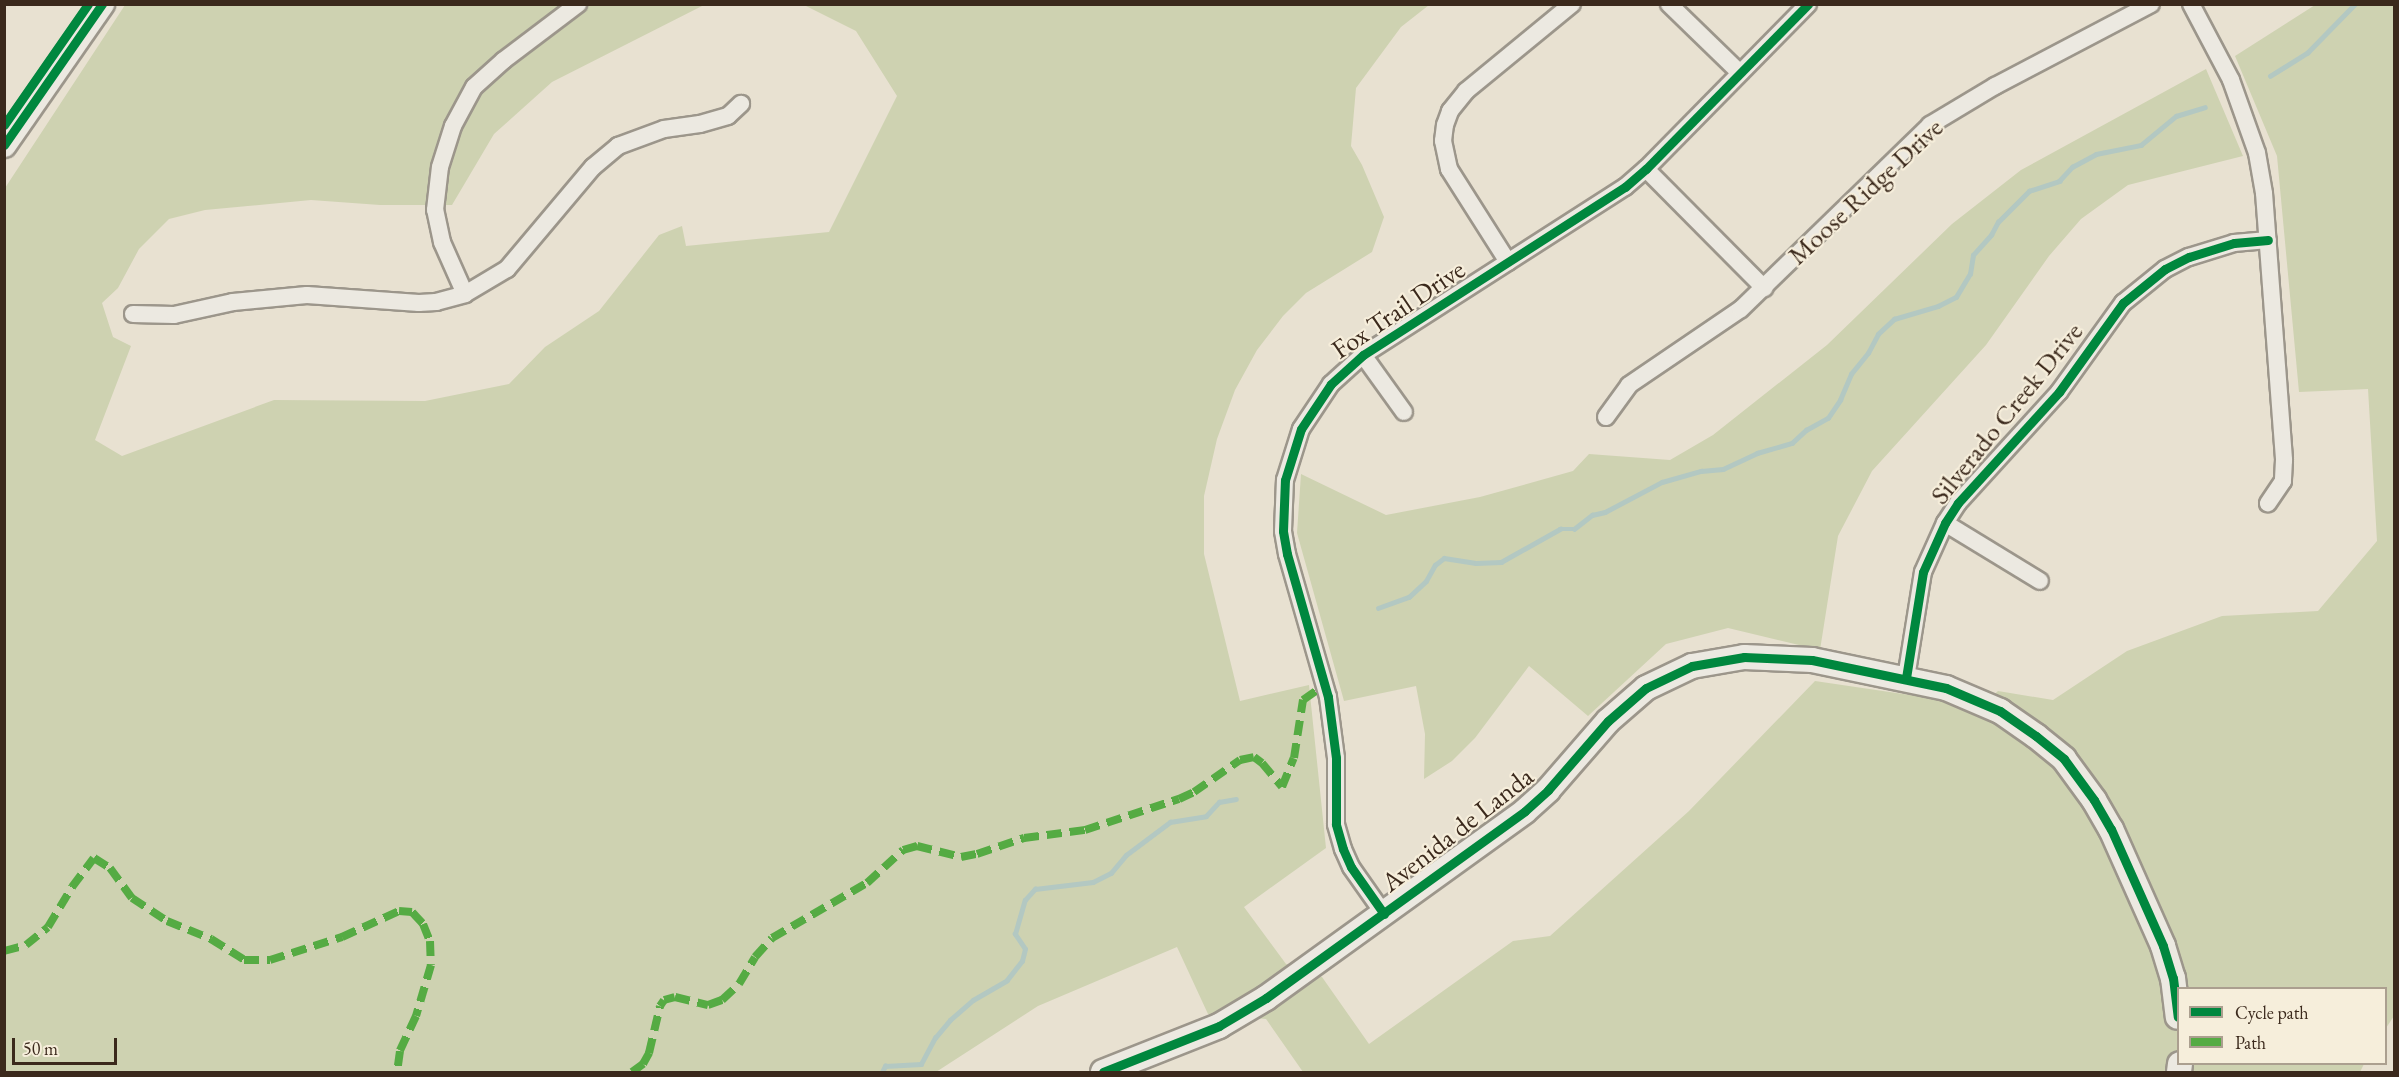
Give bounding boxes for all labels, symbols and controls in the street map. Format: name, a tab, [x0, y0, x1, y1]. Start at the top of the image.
street label: Moose Ridge Drive	[1781, 111, 1949, 271]
street label: Fox Trail Drive	[1325, 253, 1471, 365]
street label: Silverado Creek Drive	[1923, 316, 2089, 510]
street label: Avenida de Landa	[1375, 760, 1539, 898]
legend	[2177, 987, 2387, 1065]
text: Cycle path	[2235, 1001, 2309, 1024]
scale bar	[15, 1026, 120, 1064]
text: Path	[2235, 1031, 2266, 1054]
text: 50 m	[23, 1037, 58, 1060]

